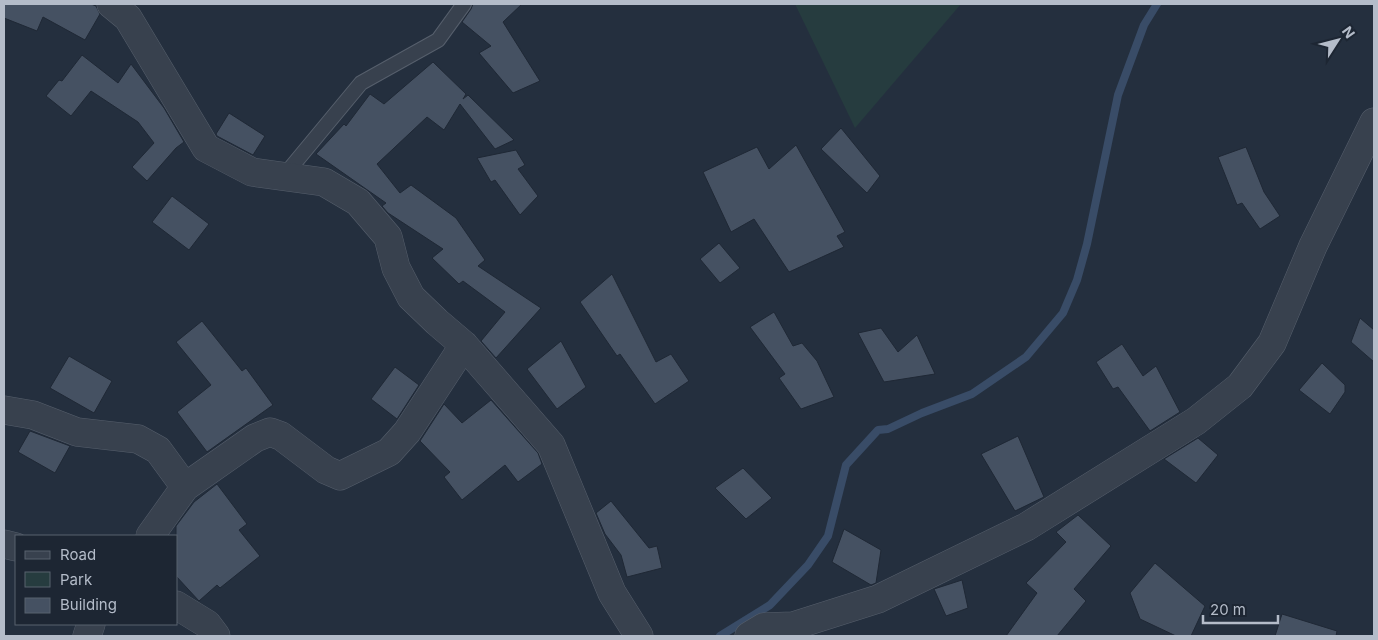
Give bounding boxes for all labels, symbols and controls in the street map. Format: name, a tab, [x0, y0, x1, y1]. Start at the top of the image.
north arrow	[1313, 15, 1363, 65]
text: N	[1339, 23, 1359, 41]
legend	[15, 535, 178, 625]
text: Road	[60, 545, 96, 564]
text: Park	[60, 570, 93, 589]
scale bar	[1203, 592, 1278, 624]
text: Building	[60, 595, 117, 614]
text: 20 m	[1210, 600, 1246, 619]

